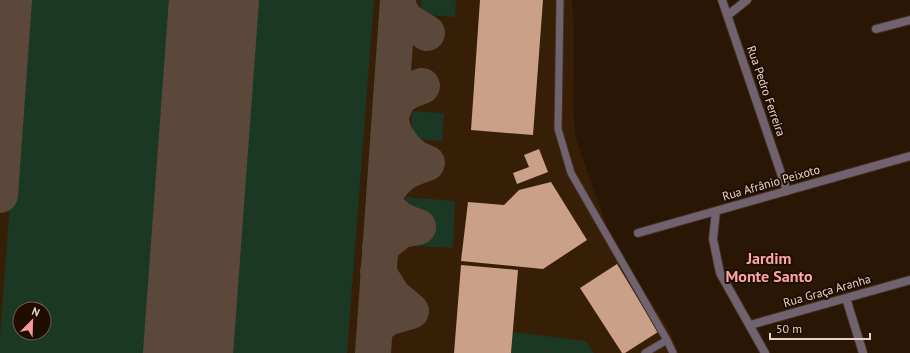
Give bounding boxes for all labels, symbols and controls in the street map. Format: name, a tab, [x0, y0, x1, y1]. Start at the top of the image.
street label: Rua Pedro Ferreira	[744, 43, 789, 138]
street label: Rua Afrânio Peixoto	[720, 161, 821, 204]
district label: Jardim Monte Santo	[725, 248, 813, 286]
street label: Rua Graça Aranha	[781, 271, 872, 310]
north arrow	[12, 301, 52, 341]
text: N	[30, 304, 42, 320]
scale bar	[770, 315, 870, 341]
text: 50 m	[776, 321, 802, 336]

